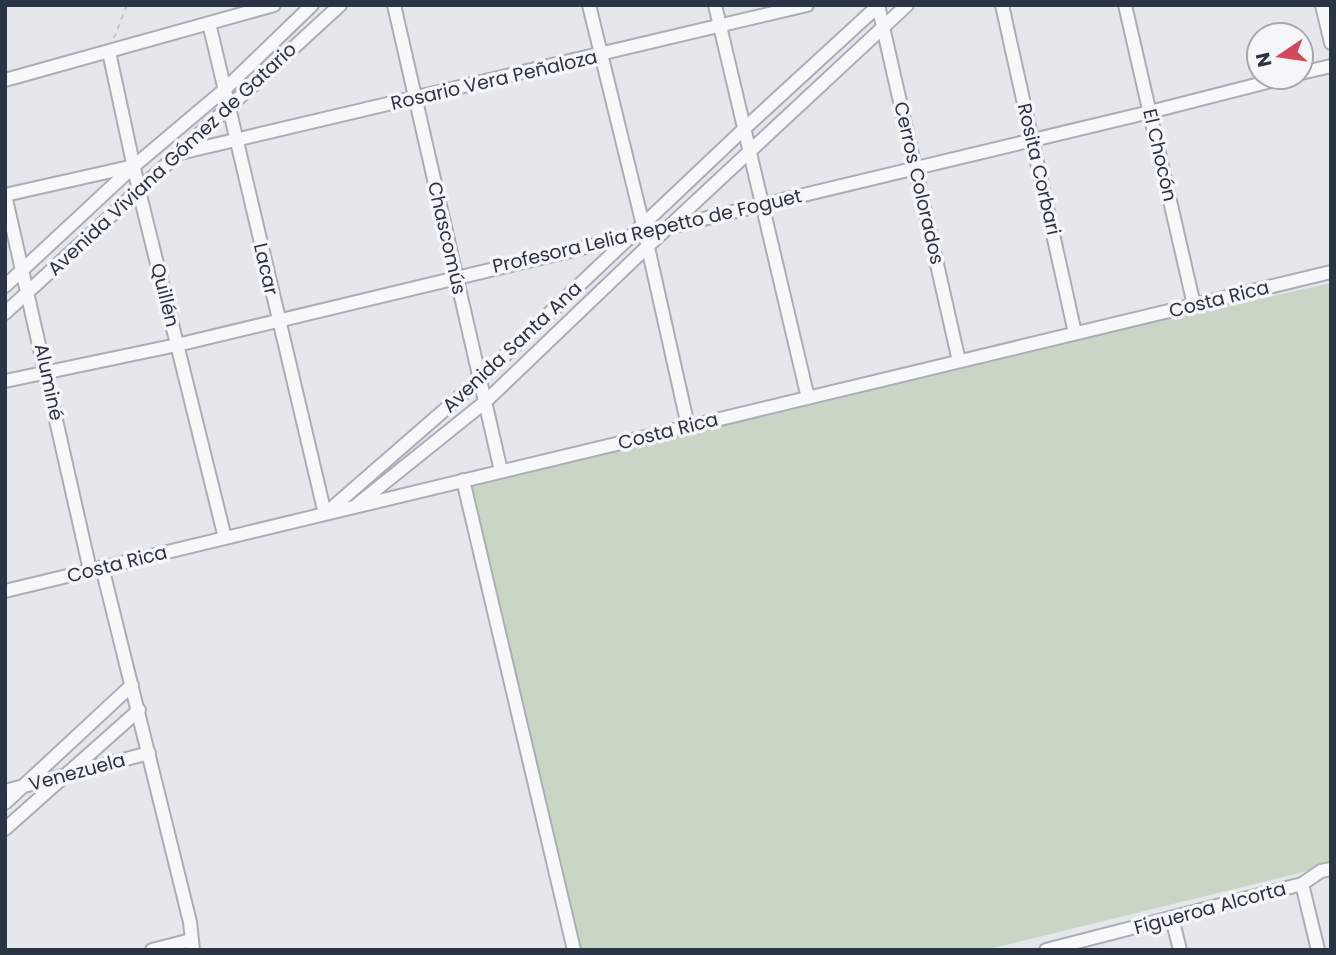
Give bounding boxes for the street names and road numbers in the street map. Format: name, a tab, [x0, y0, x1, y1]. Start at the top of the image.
street label: Avenida Viviana Gómez de Gatario	[42, 36, 302, 282]
street label: Rosario Vera Peñaloza	[388, 43, 600, 117]
street label: Cerros Colorados	[887, 99, 951, 267]
street label: Rosita Corbari	[1011, 100, 1067, 238]
street label: El Chocón	[1136, 106, 1184, 204]
street label: Chascomús	[421, 179, 473, 297]
street label: Profesora Lelia Repetto de Foguet	[490, 182, 804, 280]
street label: Lacar	[247, 240, 285, 298]
street label: Quillén	[144, 260, 186, 330]
street label: Costa Rica	[1166, 274, 1272, 324]
street label: Avenida Santa Ana	[436, 275, 588, 419]
street label: Aluminé	[28, 341, 70, 423]
street label: Costa Rica	[615, 406, 721, 456]
street label: Costa Rica	[64, 539, 170, 589]
street label: Venezuela	[26, 746, 128, 798]
street label: Figueroa Alcorta	[1131, 875, 1289, 941]

